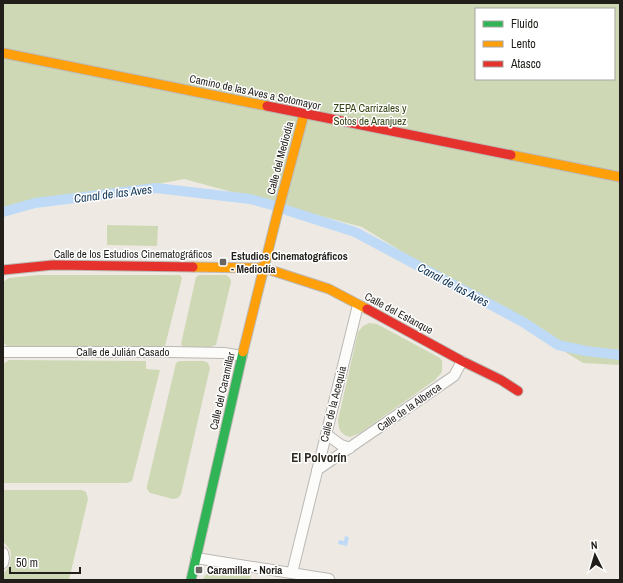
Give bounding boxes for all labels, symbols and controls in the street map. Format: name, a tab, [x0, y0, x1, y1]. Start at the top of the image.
legend	[475, 8, 615, 80]
text: Fluido	[511, 16, 538, 32]
text: Lento	[511, 36, 536, 52]
text: Atasco	[510, 56, 541, 72]
street label: Camino de las Aves a Sotomayor	[188, 71, 322, 113]
park label: ZEPA Carrizales y Sotos de Aranjuez	[333, 101, 407, 128]
street label: Calle del Mediodía	[264, 120, 296, 196]
water label: Canal de las Aves	[73, 181, 153, 207]
street label: Calle de los Estudios Cinematográficos	[54, 247, 213, 261]
place label: Estudios Cinematográficos - Mediodía	[231, 249, 348, 276]
marker: Estudios Cinematográficos - Mediodía	[218, 257, 228, 267]
water label: Canal de las Aves	[415, 260, 491, 311]
street label: Calle del Estanque	[362, 289, 436, 337]
street label: Calle de Julián Casado	[76, 345, 170, 359]
street label: Calle del Caramillar	[206, 351, 238, 431]
street label: Calle de la Acequia	[317, 365, 349, 443]
street label: Calle de la Alberca	[374, 380, 444, 434]
district label: El Polvorín	[291, 449, 347, 466]
north arrow	[575, 535, 615, 575]
text: N	[590, 538, 598, 552]
scale bar	[10, 549, 80, 575]
text: 50 m	[16, 555, 38, 571]
place label: Caramillar - Noria	[207, 563, 282, 577]
marker: Caramillar - Noria	[194, 565, 204, 575]

